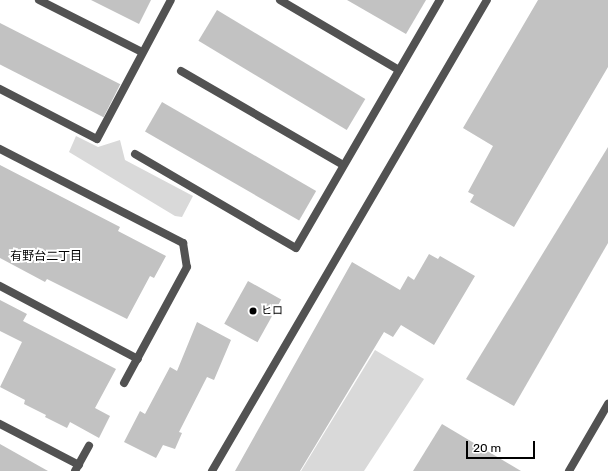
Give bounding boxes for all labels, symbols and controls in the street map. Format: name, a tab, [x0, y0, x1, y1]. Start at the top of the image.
district label: 有野台二丁目	[10, 250, 82, 264]
place label: ヒロ	[261, 304, 283, 318]
marker: ヒロ	[248, 306, 258, 316]
scale bar	[468, 433, 537, 459]
text: 20 m	[473, 441, 501, 455]

